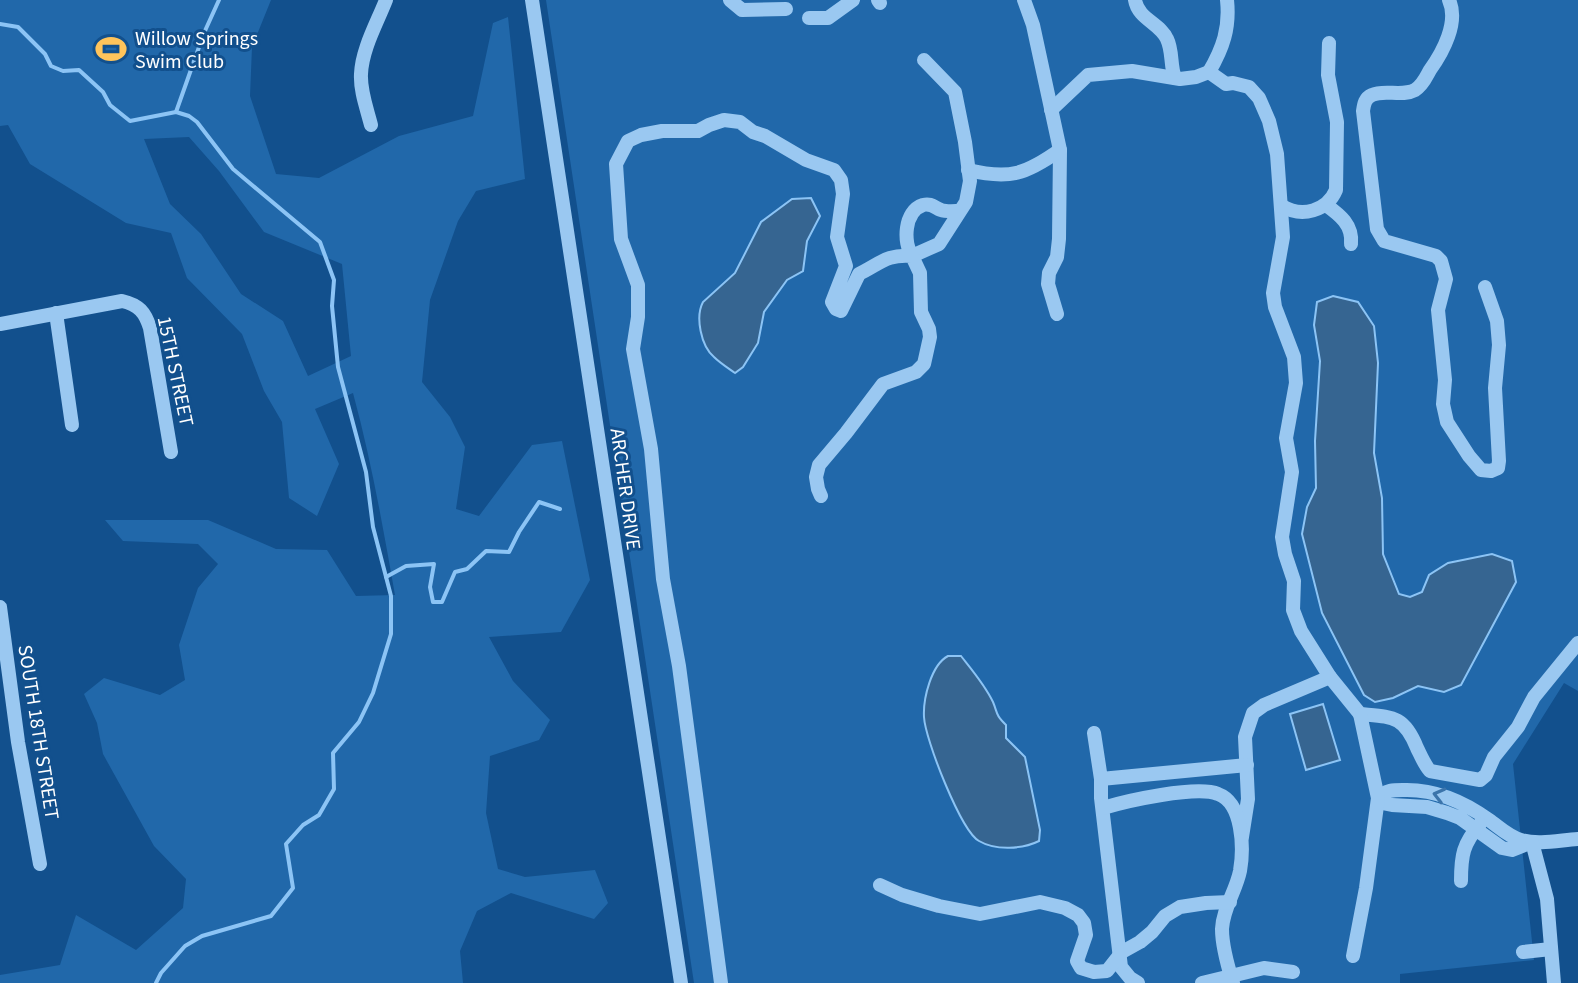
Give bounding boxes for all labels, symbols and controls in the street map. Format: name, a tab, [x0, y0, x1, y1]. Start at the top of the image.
place label: Willow Springs Swim Club	[135, 25, 258, 76]
sports icon: Willow Springs Swim Club	[94, 32, 128, 66]
street label: 15TH STREET	[150, 314, 200, 429]
street label: ARCHER DRIVE	[603, 427, 647, 552]
street label: SOUTH 18TH STREET	[10, 643, 66, 822]
one-way arrow	[1432, 787, 1446, 804]

